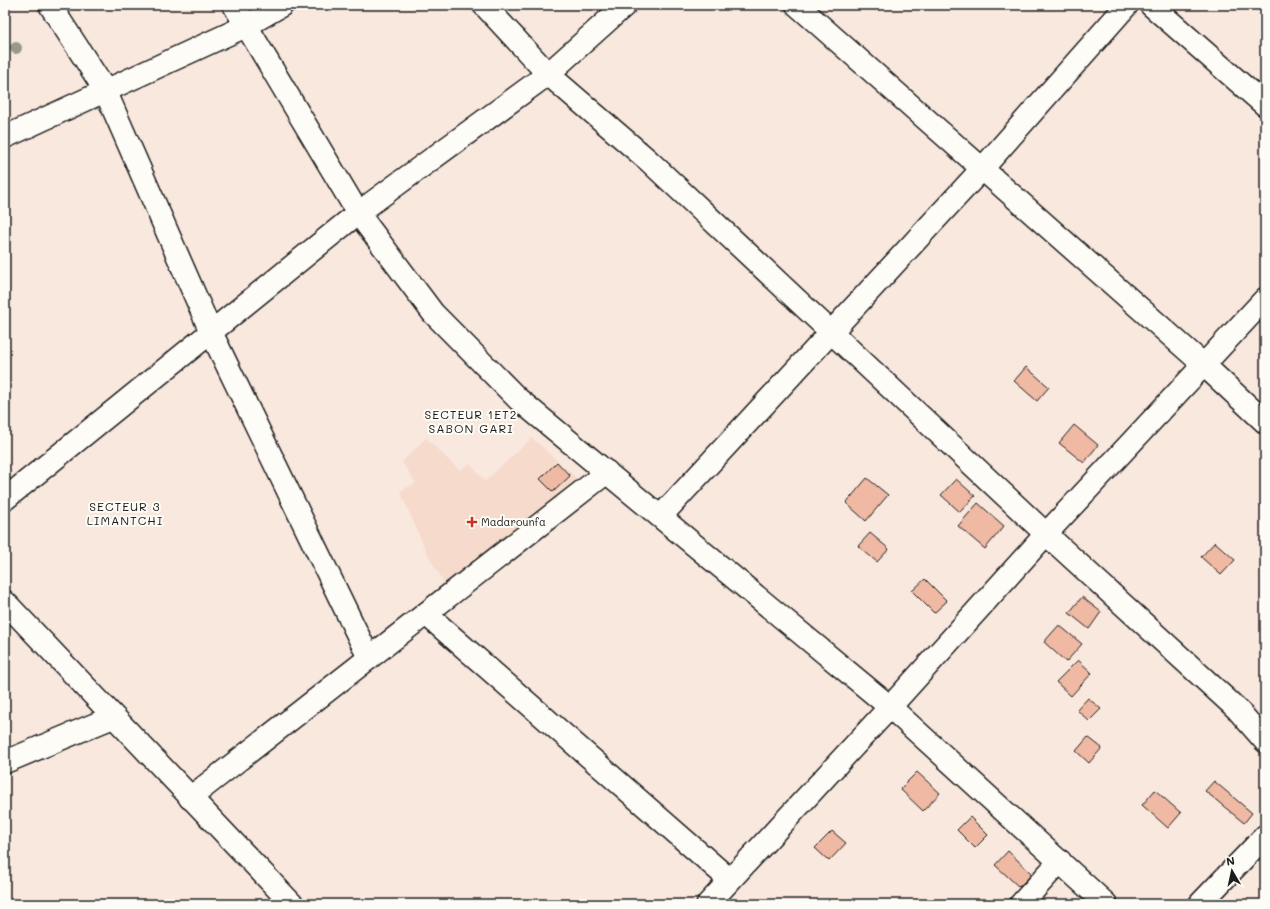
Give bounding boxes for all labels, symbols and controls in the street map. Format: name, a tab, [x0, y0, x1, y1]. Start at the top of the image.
district label: SECTEUR 1ET2 SABON GARI	[425, 406, 517, 436]
district label: SECTEUR 3 LIMANTCHI	[87, 498, 163, 528]
place label: Madarounfa	[481, 514, 546, 529]
marker: Madarounfa	[466, 516, 478, 528]
north arrow	[1212, 851, 1252, 891]
text: N	[1225, 853, 1236, 869]

